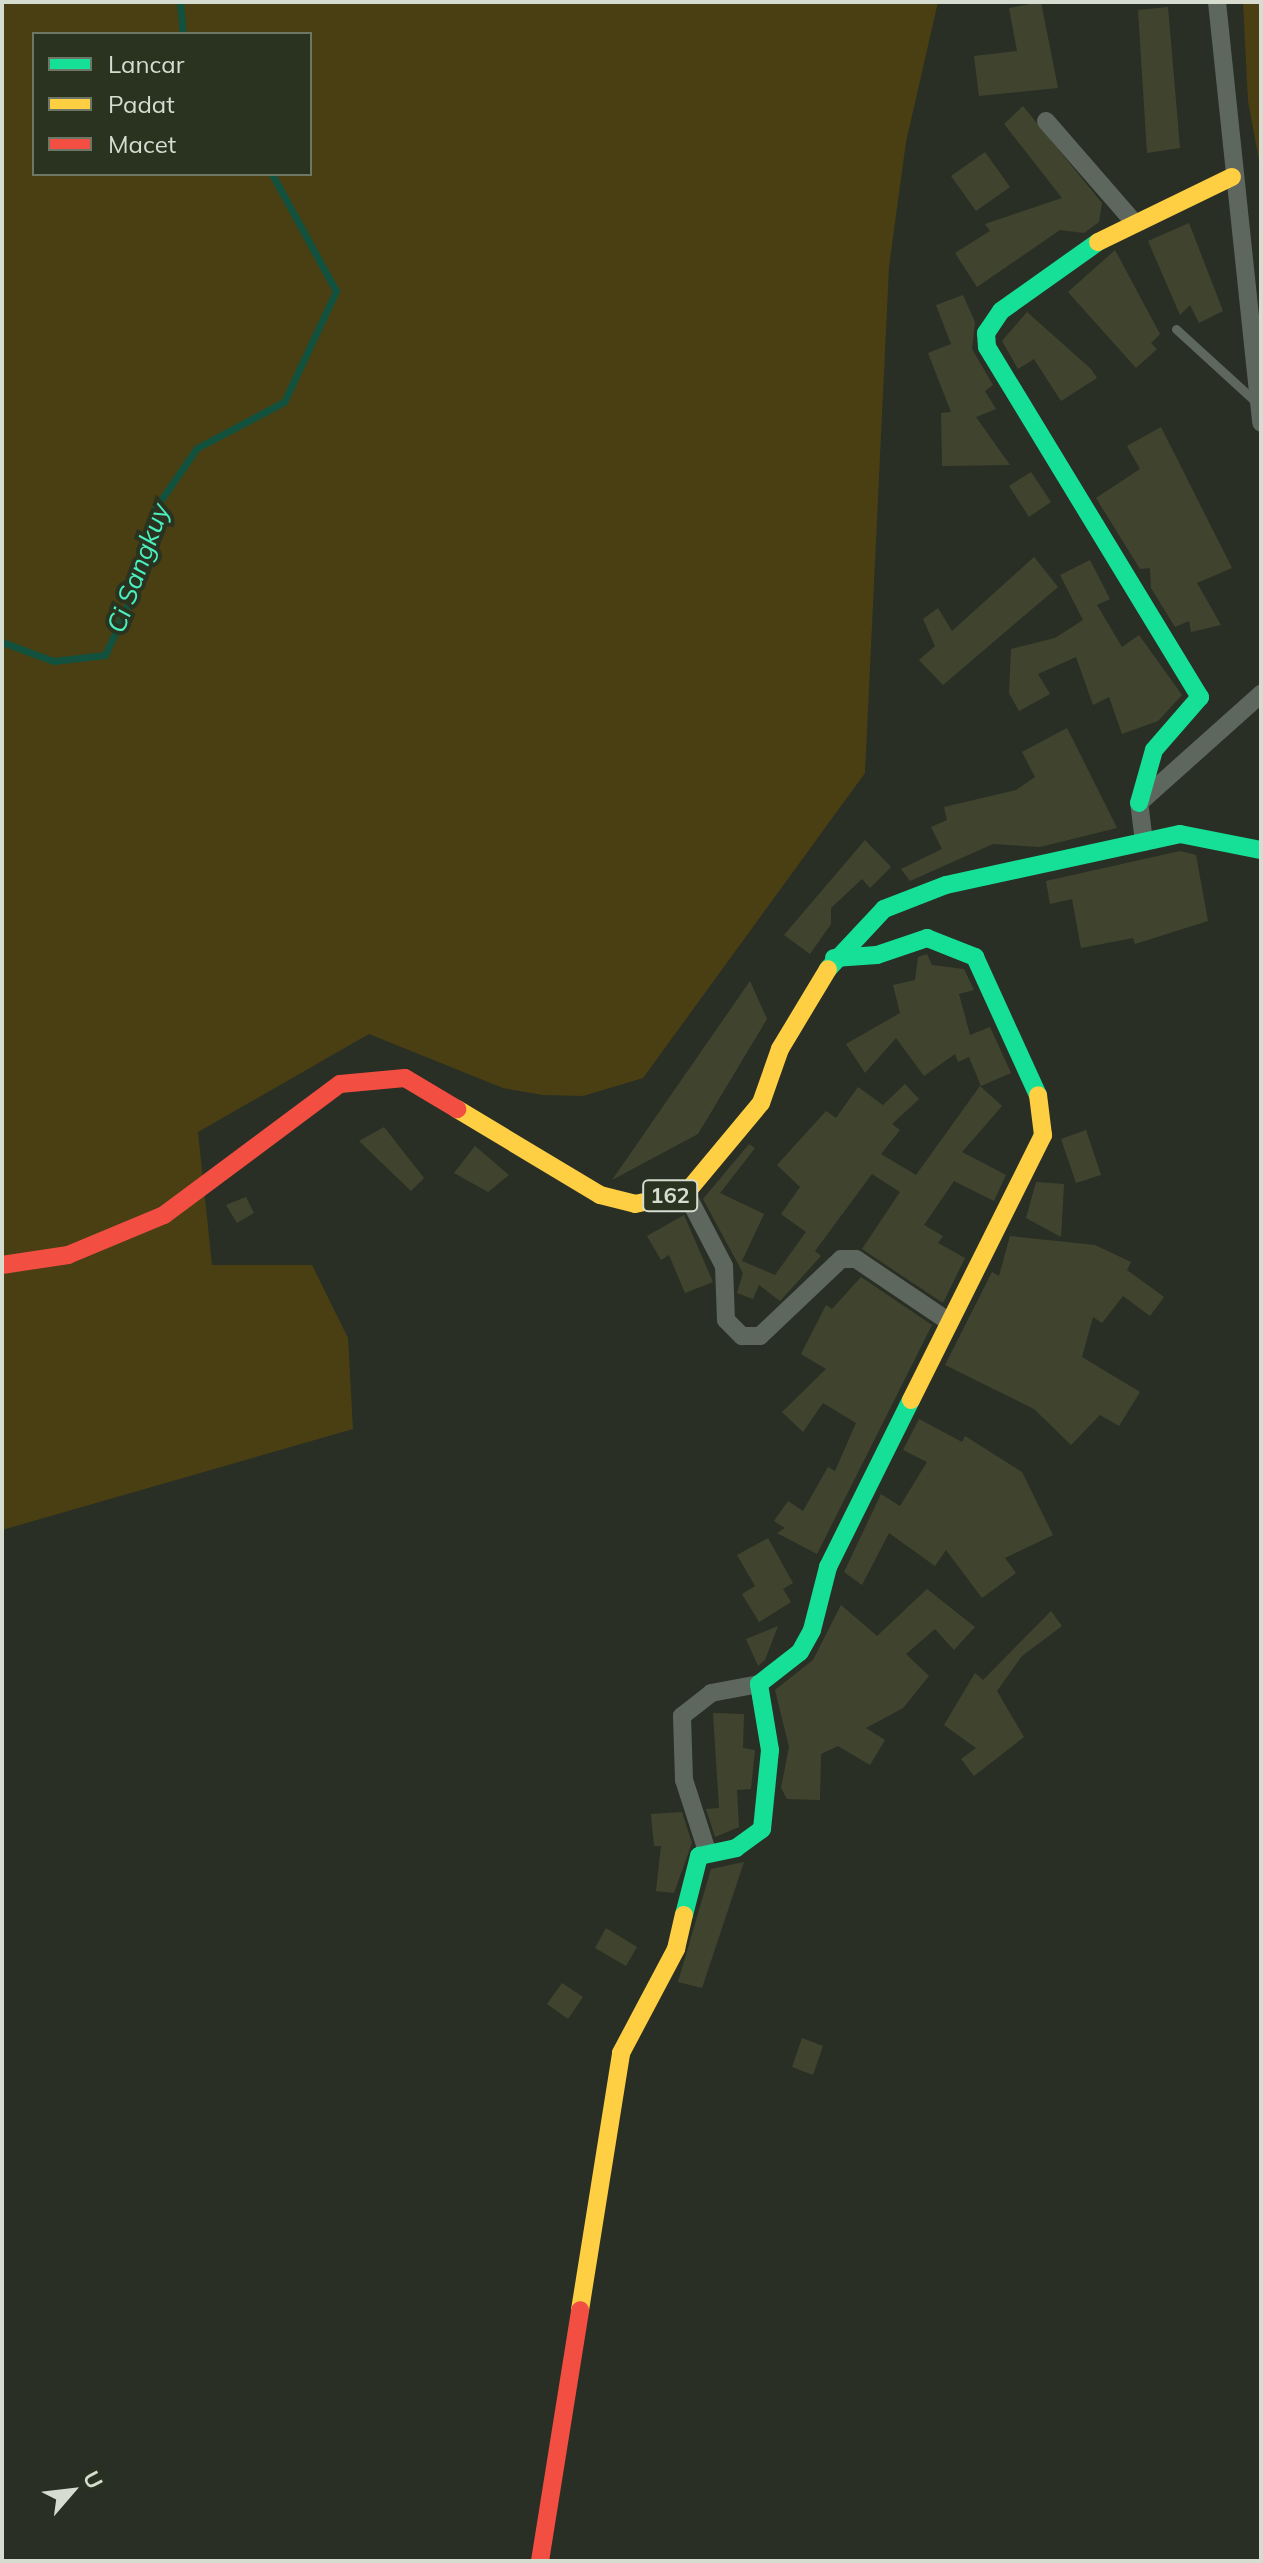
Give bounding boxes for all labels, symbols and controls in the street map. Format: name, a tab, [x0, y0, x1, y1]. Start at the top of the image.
legend	[32, 32, 312, 176]
text: Lancar	[108, 49, 184, 79]
text: Padat	[108, 89, 175, 119]
text: Macet	[108, 129, 176, 159]
water label: Ci Sangkuy	[100, 499, 176, 637]
road number: 162	[642, 1178, 698, 1214]
north arrow	[32, 2451, 112, 2531]
text: U	[77, 2466, 109, 2493]

